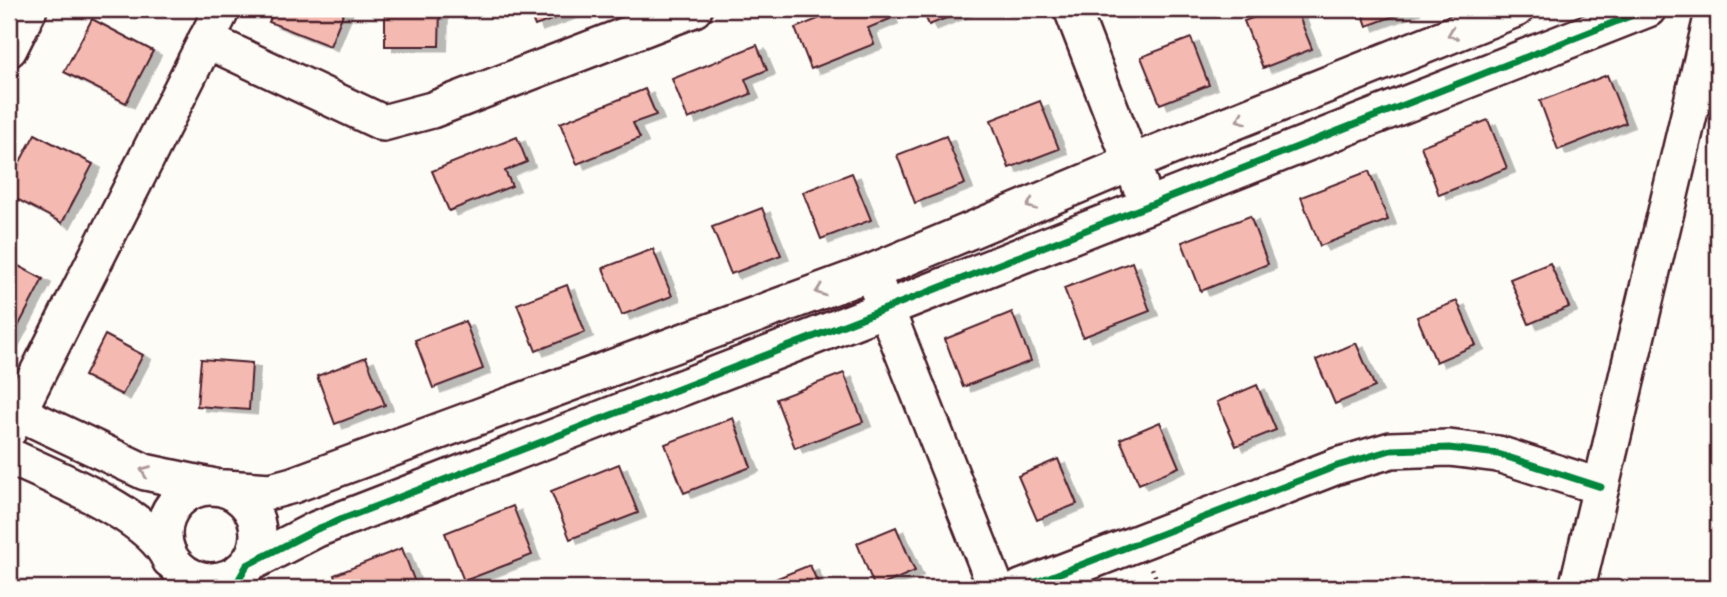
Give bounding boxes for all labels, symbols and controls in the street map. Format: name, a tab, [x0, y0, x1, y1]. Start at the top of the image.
one-way arrow	[1447, 26, 1459, 40]
one-way arrow	[1236, 110, 1248, 124]
one-way arrow	[1025, 197, 1038, 211]
one-way arrow	[815, 283, 827, 297]
one-way arrow	[139, 466, 151, 480]

